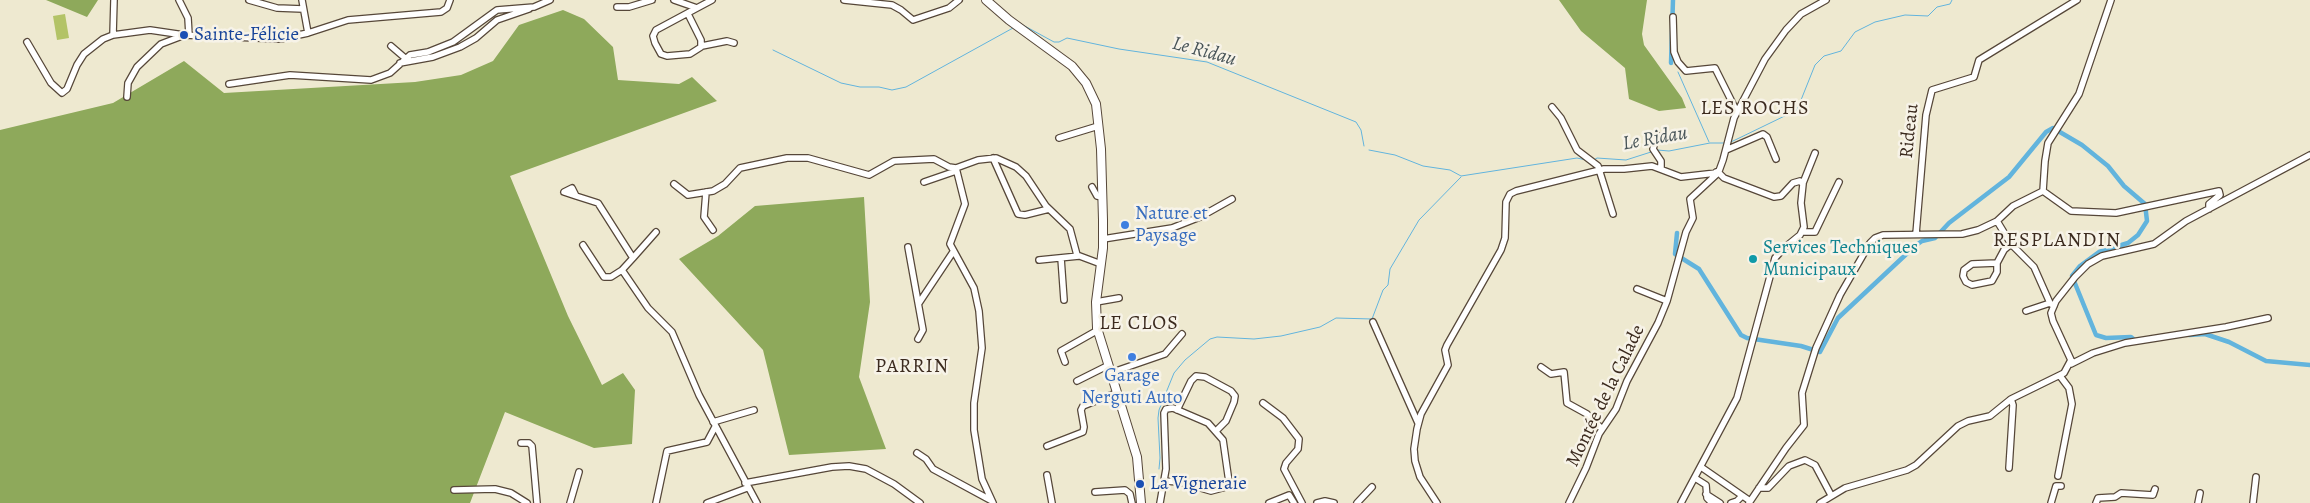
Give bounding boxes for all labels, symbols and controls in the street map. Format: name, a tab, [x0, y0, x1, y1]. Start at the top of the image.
place label: Sainte-Félicie	[194, 24, 299, 46]
marker: Sainte-Félicie	[178, 29, 190, 41]
water label: Le Ridau	[1169, 32, 1239, 72]
district label: LES ROCHS	[1699, 97, 1811, 121]
street label: Rideau	[1896, 103, 1924, 159]
water label: Le Ridau	[1621, 122, 1689, 156]
place label: Nature et Paysage	[1135, 203, 1208, 247]
marker: Nature et Paysage	[1119, 219, 1131, 231]
district label: RESPLANDIN	[1992, 229, 2122, 253]
place label: Services Techniques Municipaux	[1763, 237, 1918, 281]
marker: Services Techniques Municipaux	[1747, 253, 1759, 265]
district label: LE CLOS	[1098, 312, 1180, 336]
street label: Montée de la Calade	[1562, 321, 1650, 471]
marker: Garage Nerguti Auto	[1126, 351, 1138, 363]
district label: PARRIN	[874, 355, 950, 379]
place label: Garage Nerguti Auto	[1082, 365, 1182, 409]
place label: La Vigneraie	[1150, 473, 1247, 495]
marker: La Vigneraie	[1134, 478, 1146, 490]

